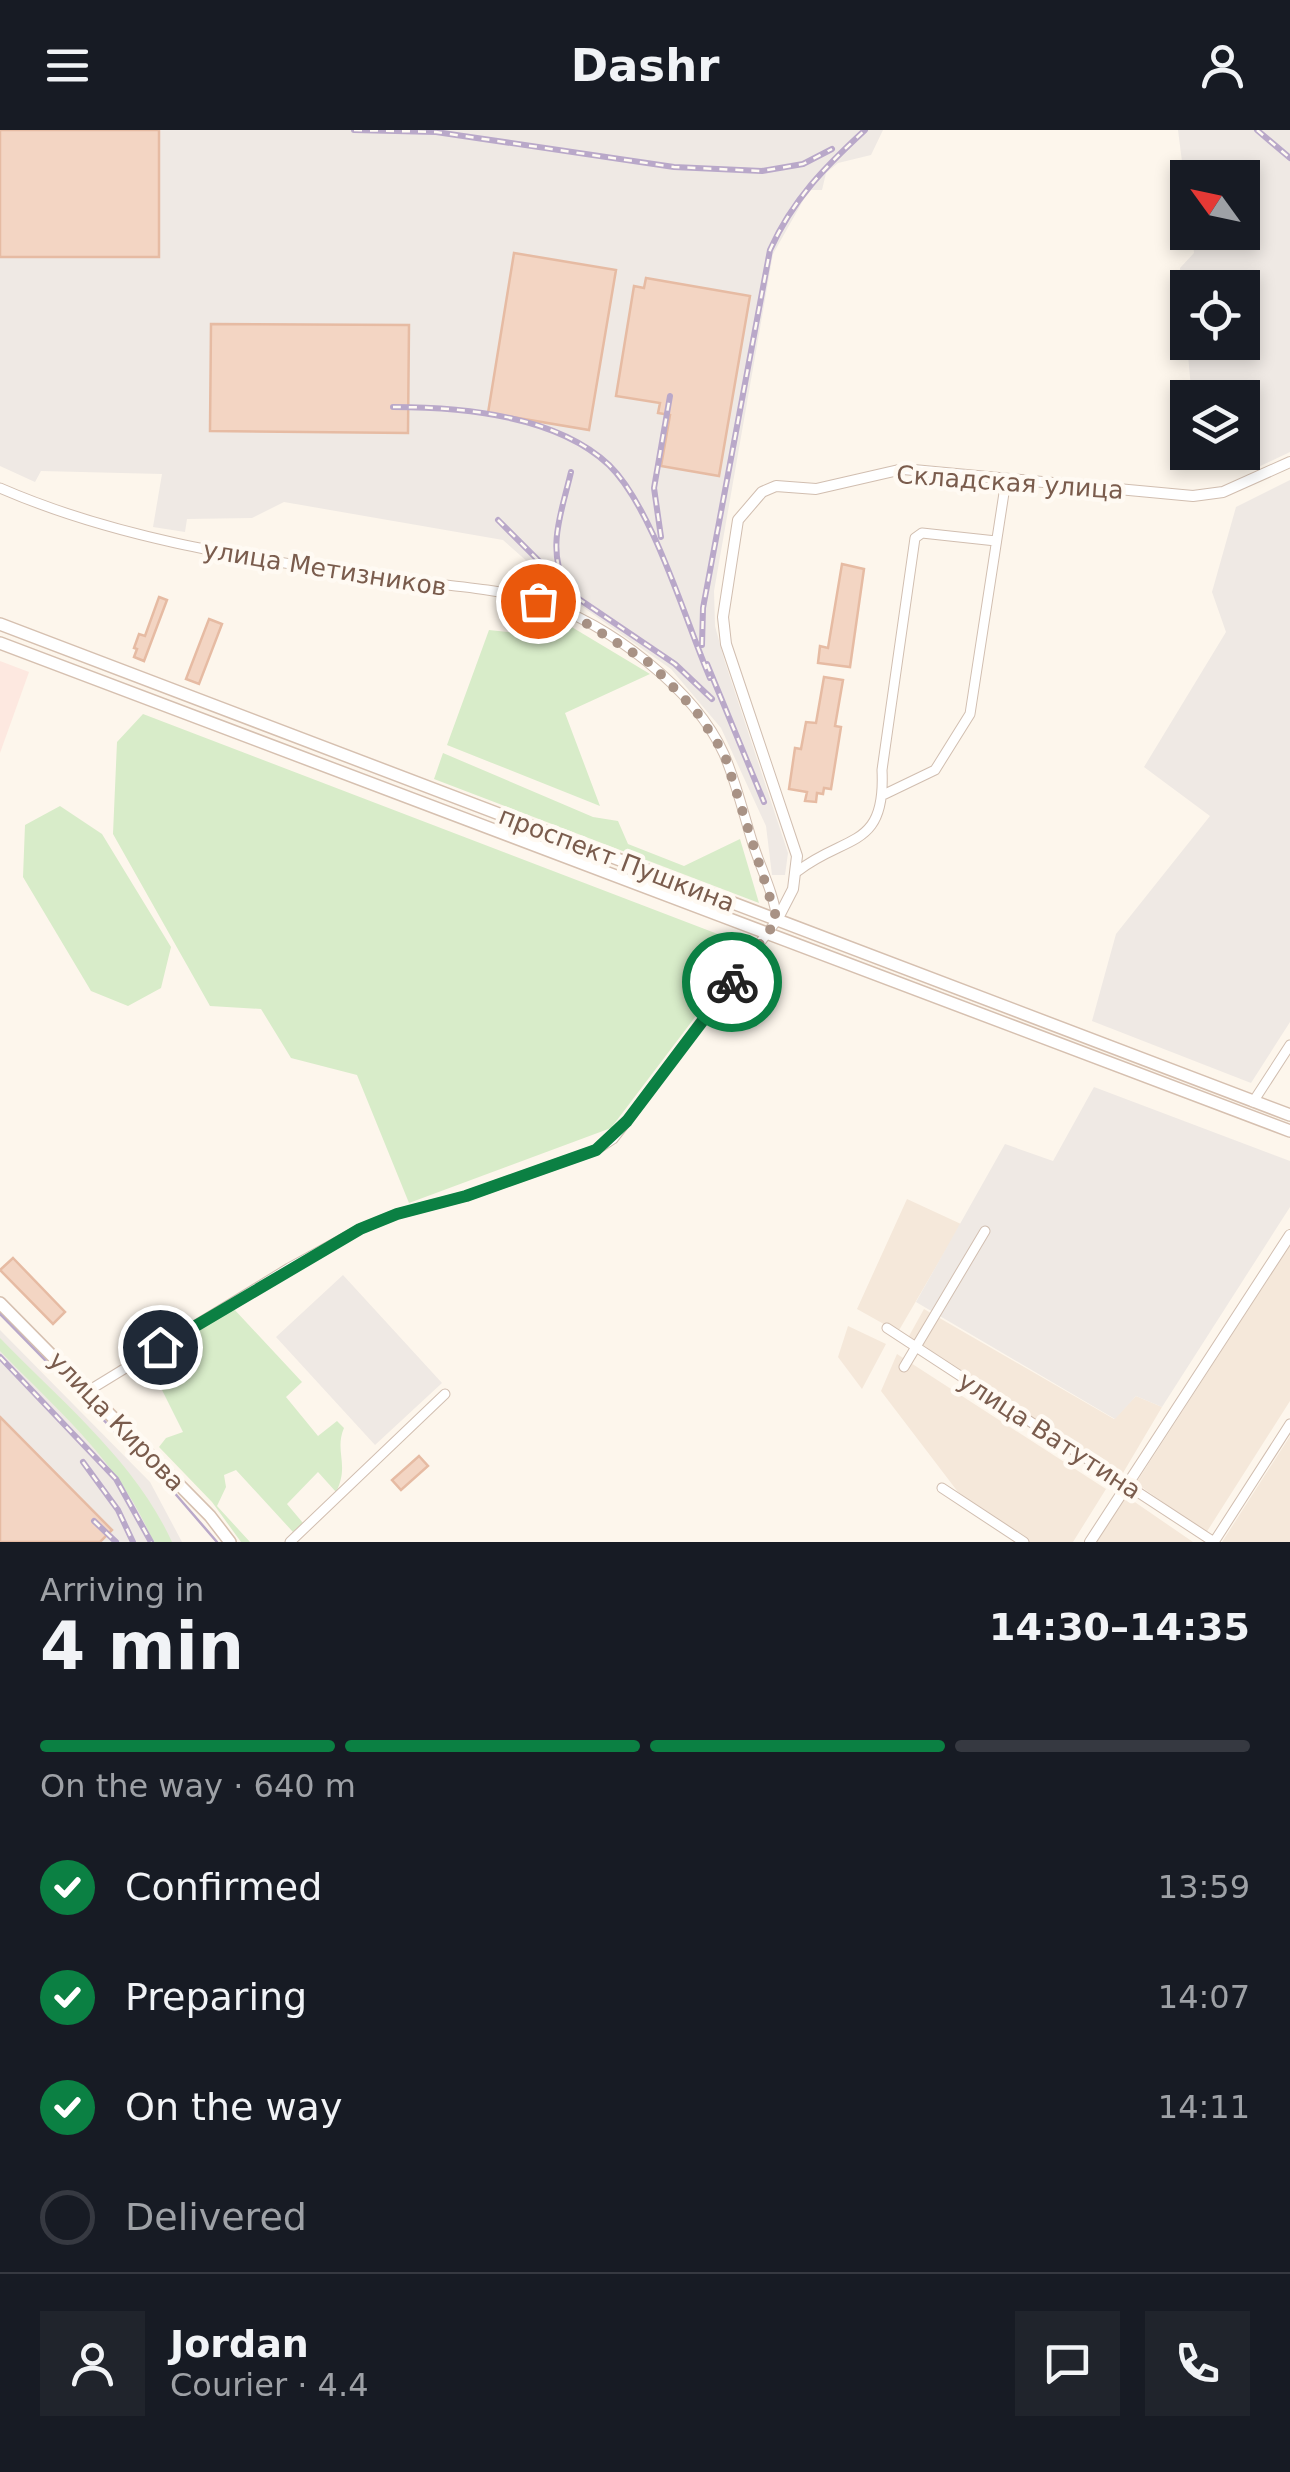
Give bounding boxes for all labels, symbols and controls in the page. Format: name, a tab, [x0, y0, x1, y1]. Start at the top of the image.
icon: menu	[40, 38, 95, 93]
icon: person	[1195, 38, 1250, 93]
text: Dashr	[571, 39, 719, 92]
north arrow	[1170, 160, 1260, 250]
map controls	[1170, 160, 1260, 470]
button: locate	[1170, 270, 1260, 360]
button: layers	[1170, 380, 1260, 470]
street label: Складская улица	[895, 460, 1125, 505]
street label: улица Метизников	[201, 535, 449, 602]
pin	[496, 559, 581, 644]
icon: bag	[511, 574, 566, 629]
street label: проспект Пушкина	[495, 801, 739, 918]
courier	[682, 932, 782, 1032]
icon: bike	[705, 955, 760, 1010]
pin	[118, 1305, 203, 1390]
icon: home	[133, 1320, 188, 1375]
street label: улица Кирова	[43, 1346, 190, 1497]
street label: улица Ватутина	[953, 1366, 1146, 1505]
text: Arriving in	[40, 1571, 204, 1609]
text: 14:30–14:35	[989, 1605, 1250, 1649]
text: 4 min	[40, 1609, 244, 1684]
text: On the way · 640 m	[40, 1767, 356, 1805]
icon: check	[40, 1860, 95, 1915]
text: Confirmed	[125, 1865, 322, 1909]
text: 13:59	[1158, 1868, 1250, 1906]
icon: check	[40, 1970, 95, 2025]
text: Preparing	[125, 1975, 307, 2019]
text: 14:07	[1158, 1978, 1250, 2016]
icon: check	[40, 2080, 95, 2135]
text: On the way	[125, 2085, 342, 2129]
text: 14:11	[1158, 2088, 1250, 2126]
text: Delivered	[125, 2195, 307, 2239]
button: person	[40, 2311, 145, 2416]
button: chat	[1015, 2311, 1120, 2416]
button: phone	[1145, 2311, 1250, 2416]
text: Jordan	[170, 2322, 309, 2366]
text: Courier · 4.4	[170, 2366, 369, 2404]

